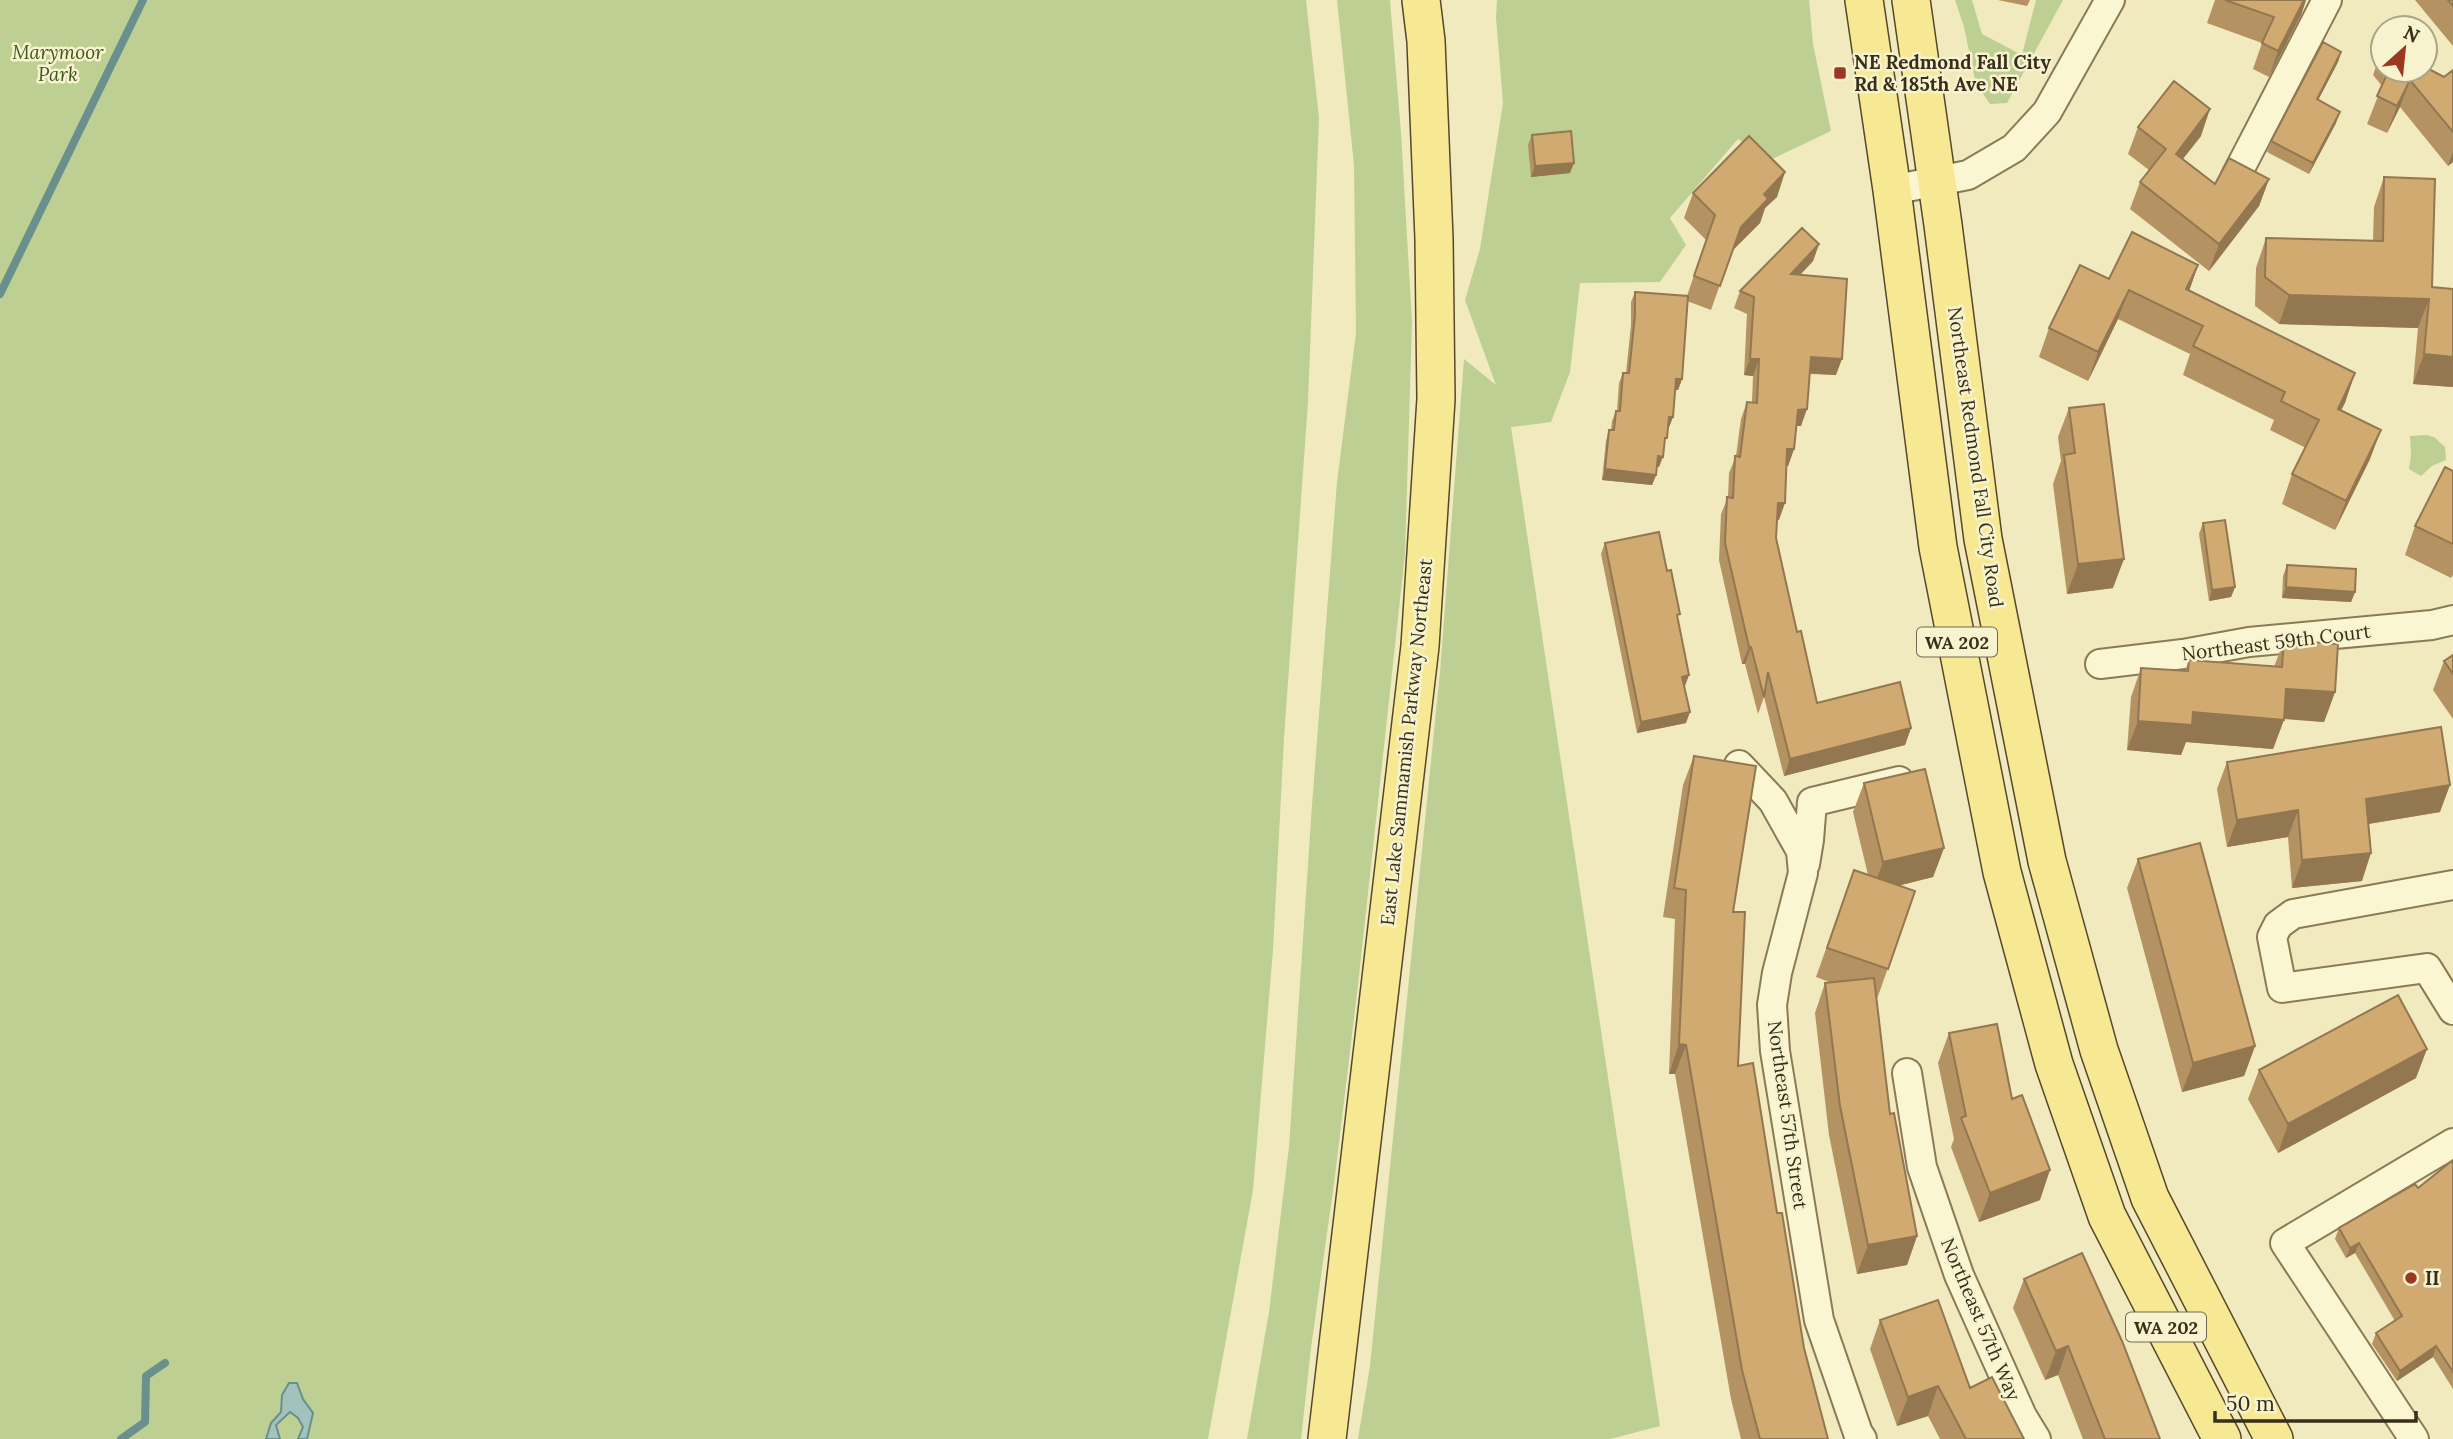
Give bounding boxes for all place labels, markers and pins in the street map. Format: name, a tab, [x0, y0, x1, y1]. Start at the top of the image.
place label: NE Redmond Fall City Rd & 185th Ave NE	[1854, 50, 2051, 96]
marker: NE Redmond Fall City Rd & 185th Ave NE	[1832, 65, 1848, 81]
place label: II	[2425, 1266, 2440, 1290]
marker: II	[2403, 1270, 2419, 1286]

